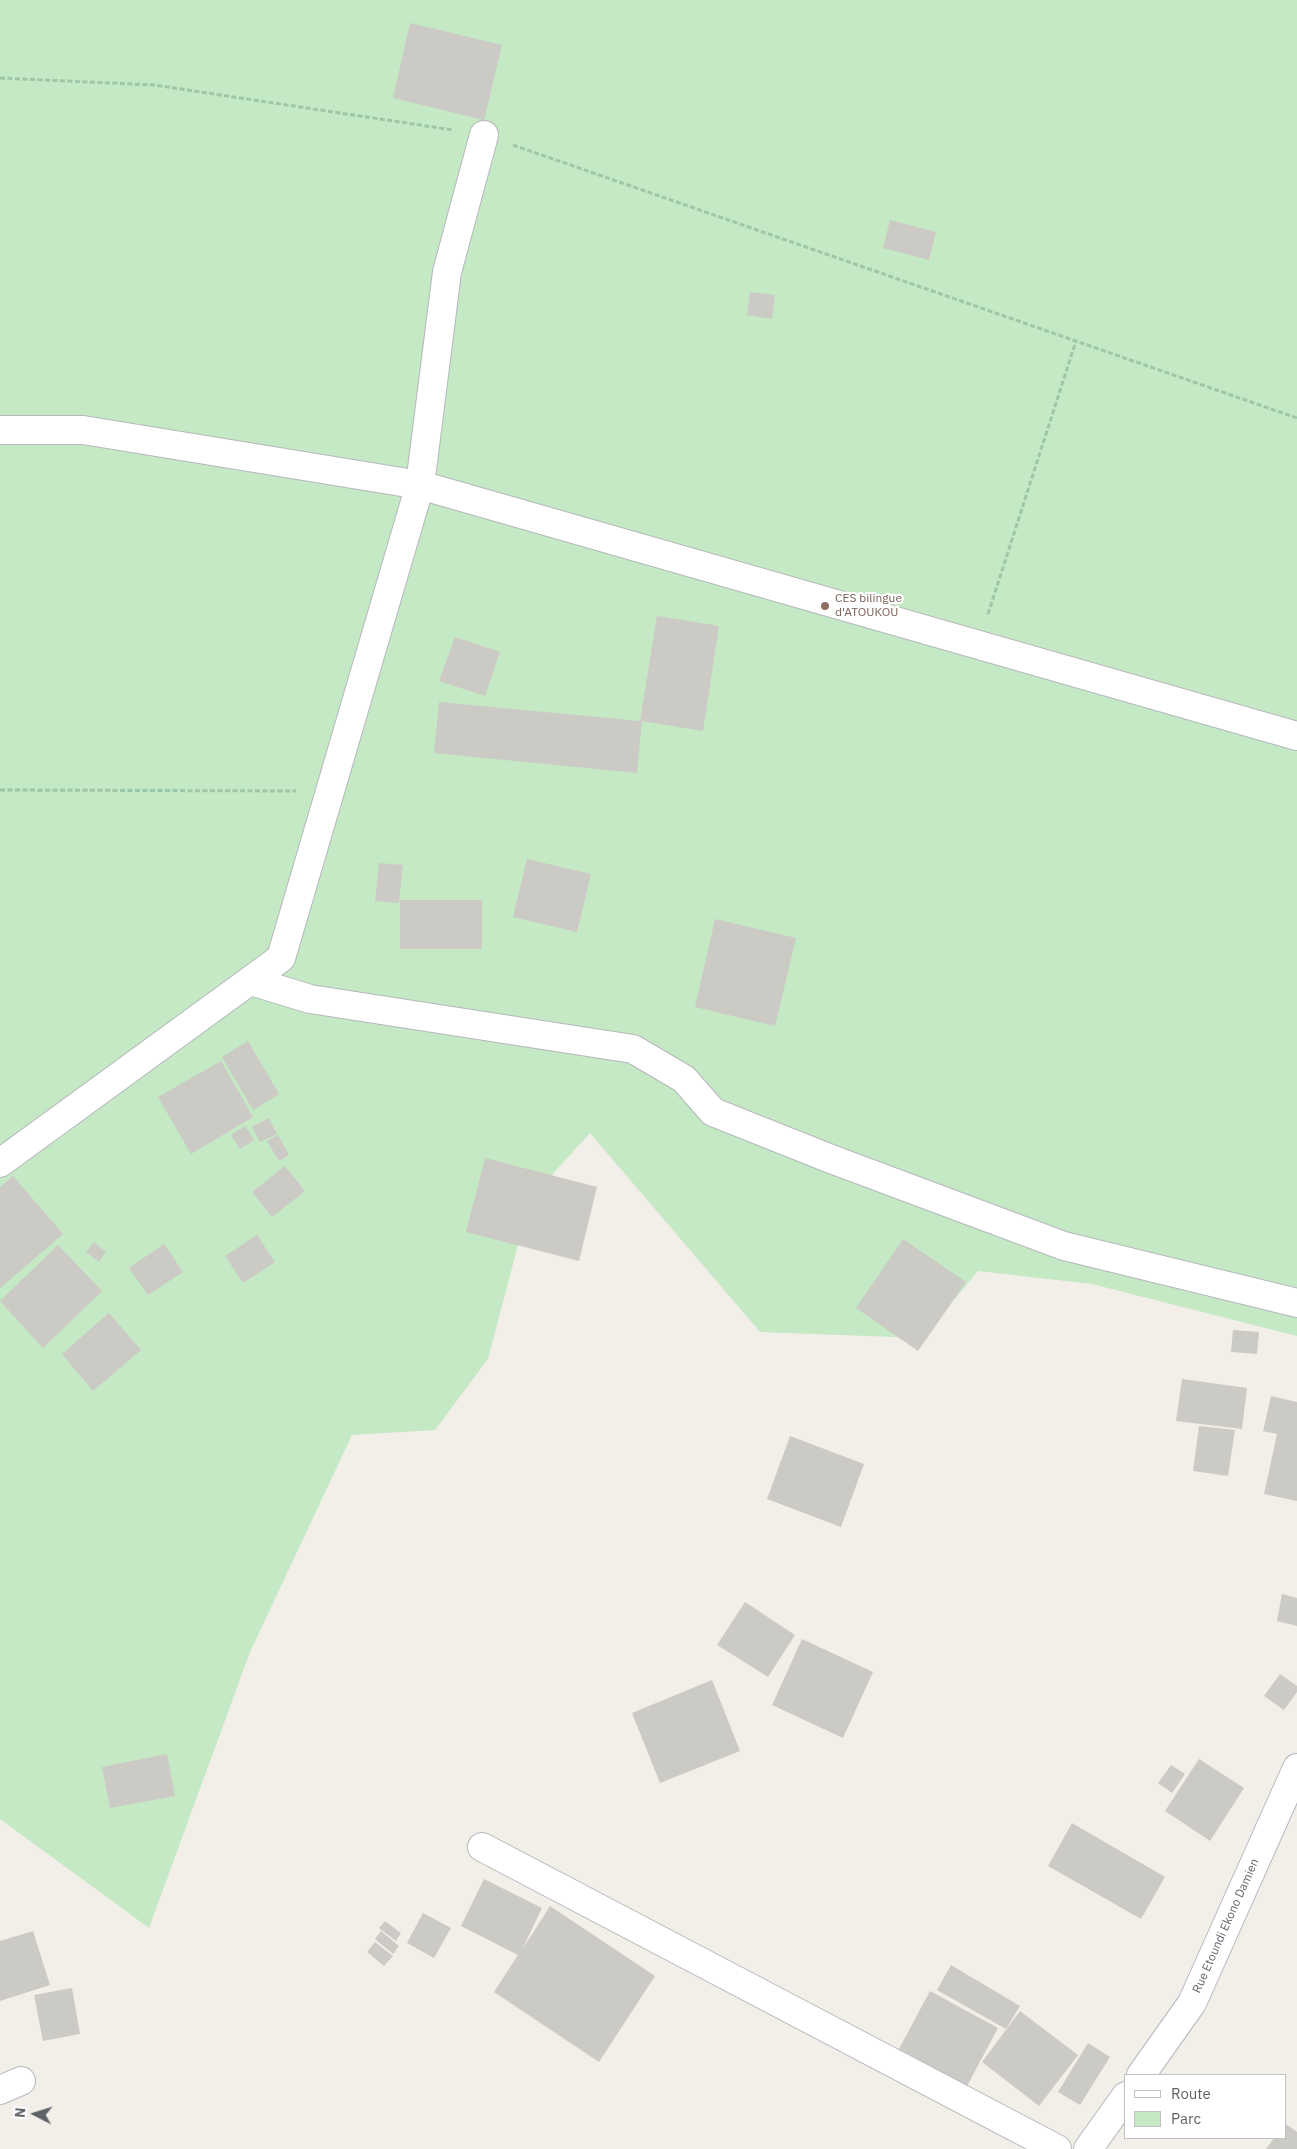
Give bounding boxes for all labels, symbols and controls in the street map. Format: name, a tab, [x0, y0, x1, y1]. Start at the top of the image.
place label: CES bilingue d'ATOUKOU	[835, 592, 902, 620]
marker: CES bilingue d'ATOUKOU	[819, 600, 831, 612]
street label: Rue Etoundi Ekono Damien	[1190, 1856, 1262, 1996]
legend	[1124, 2074, 1287, 2139]
text: Route	[1171, 2084, 1211, 2103]
north arrow	[10, 2089, 60, 2139]
text: N	[11, 2107, 29, 2119]
text: Parc	[1171, 2109, 1201, 2128]

